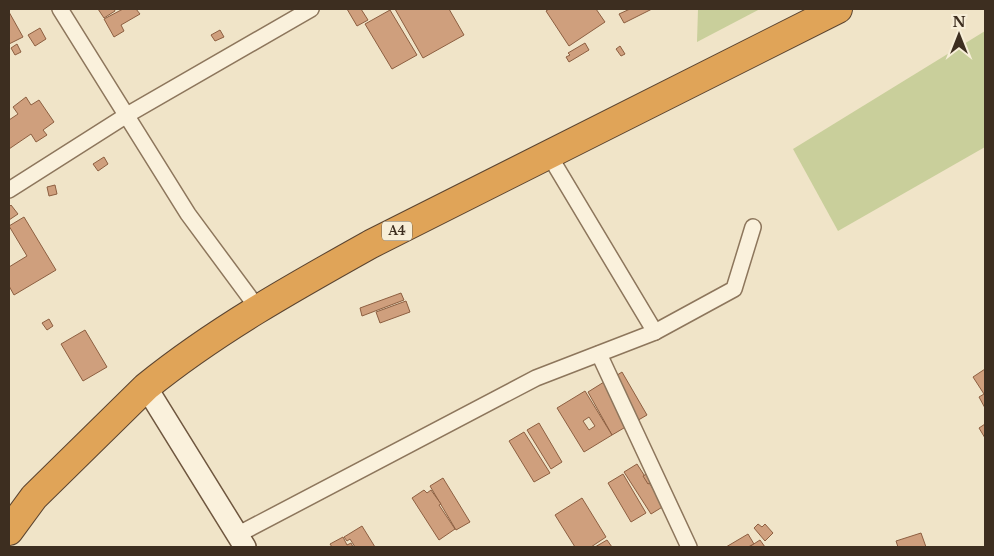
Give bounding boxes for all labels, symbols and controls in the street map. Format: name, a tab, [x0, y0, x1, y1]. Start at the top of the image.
north arrow	[934, 10, 984, 60]
text: N	[952, 13, 966, 31]
road number: A4	[382, 222, 412, 240]

